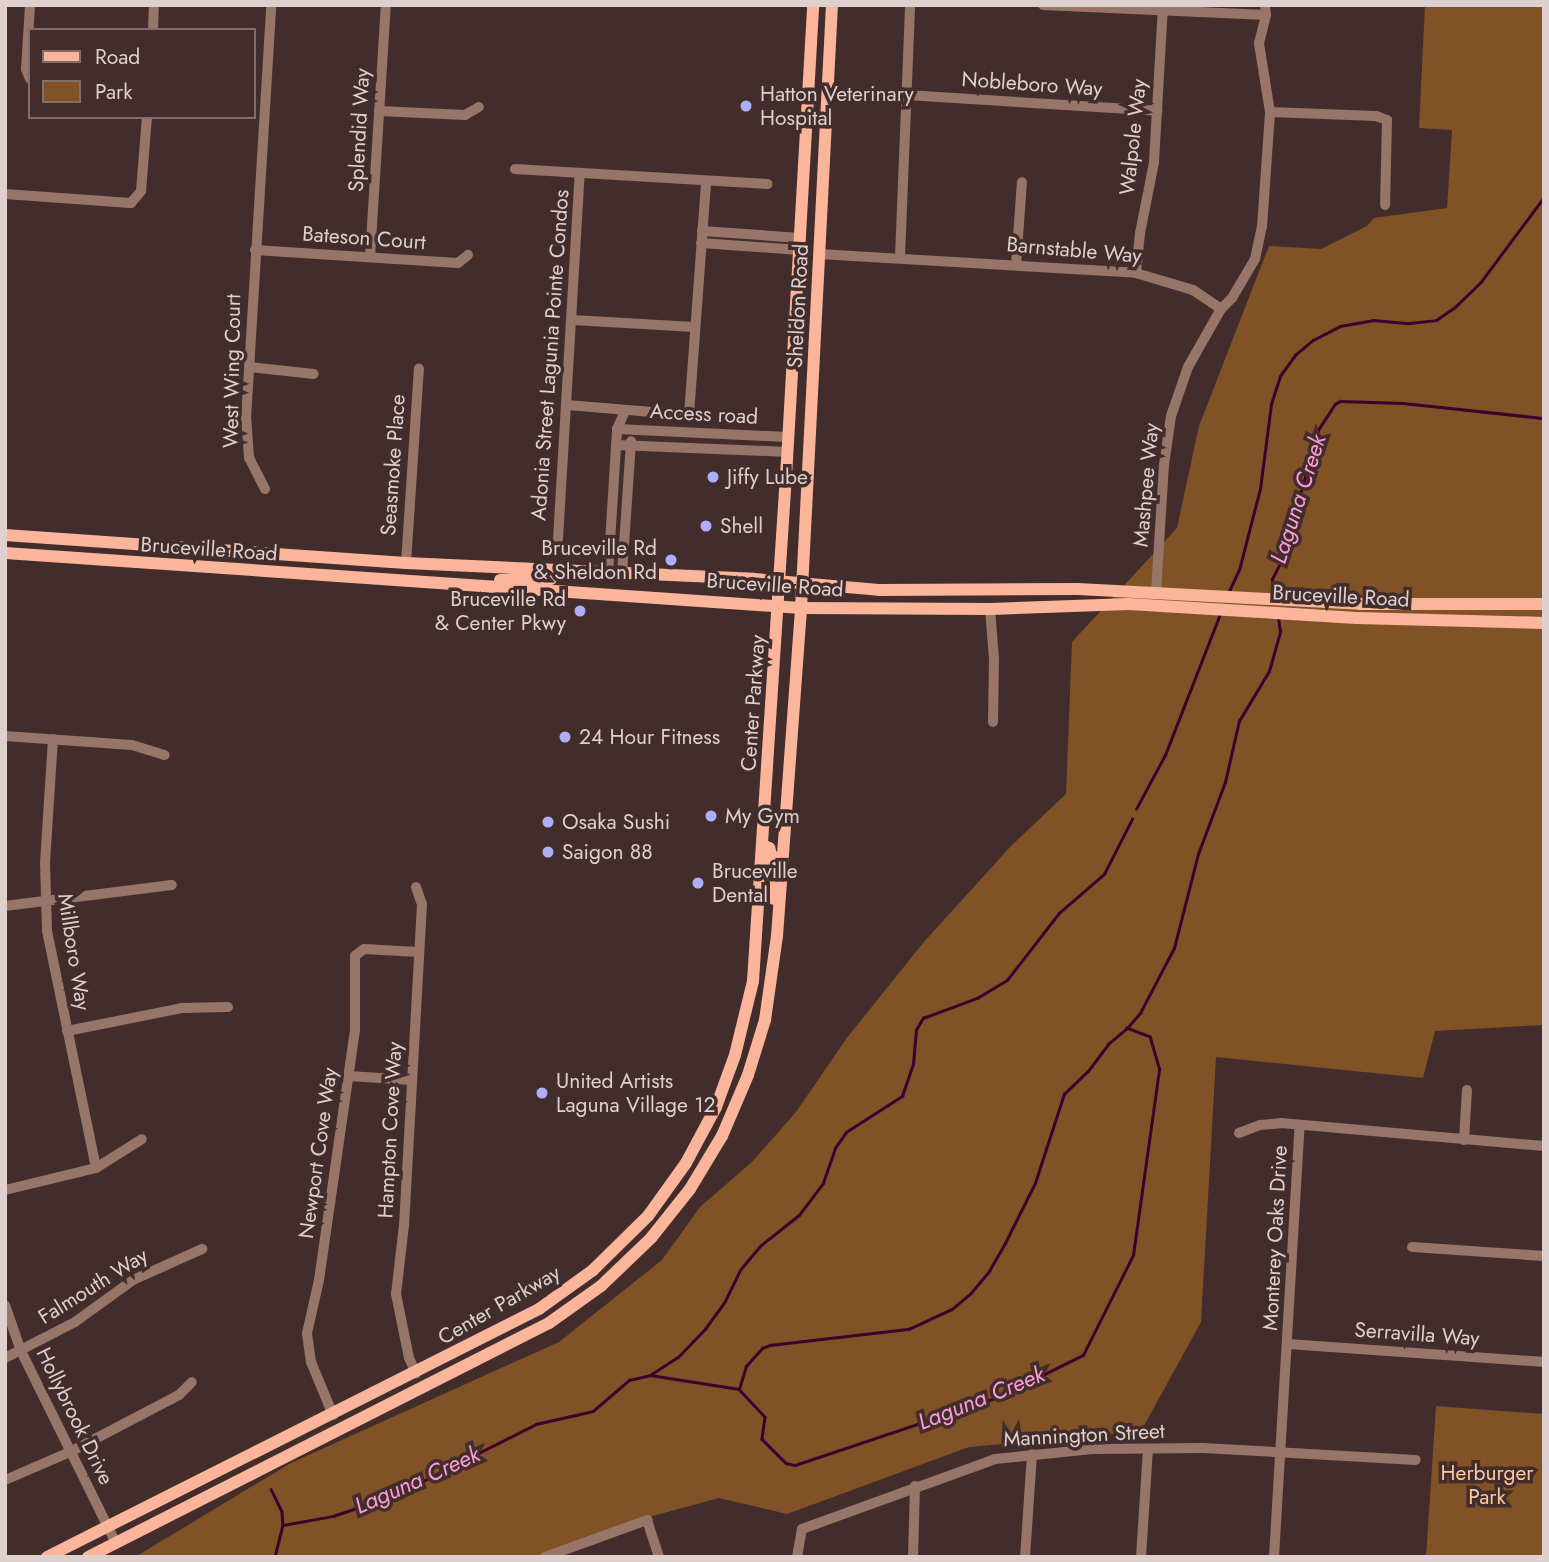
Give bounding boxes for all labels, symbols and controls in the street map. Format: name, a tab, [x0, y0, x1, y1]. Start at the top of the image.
legend	[28, 28, 256, 119]
text: Road	[95, 42, 140, 72]
street label: Nobleboro Way	[961, 66, 1103, 102]
street label: Splendid Way	[343, 68, 375, 192]
text: Park	[95, 77, 132, 107]
street label: Walpole Way	[1114, 78, 1152, 196]
place label: Hatton Veterinary Hospital	[760, 81, 914, 131]
marker: Hatton Veterinary Hospital	[738, 98, 754, 114]
street label: Adonia Street Lagunia Pointe Condos	[526, 189, 574, 521]
street label: Bateson Court	[301, 221, 427, 255]
street label: Barnstable Way	[1005, 232, 1143, 268]
street label: Sheldon Road	[782, 243, 814, 369]
street label: West Wing Court	[218, 294, 246, 448]
street label: Seasmoke Place	[375, 393, 411, 537]
street label: Access road	[649, 399, 759, 429]
street label: Mashpee Way	[1128, 422, 1164, 548]
water label: Laguna Creek	[1264, 431, 1332, 567]
place label: Jiffy Lube	[727, 464, 808, 490]
marker: Jiffy Lube	[705, 469, 721, 485]
place label: Shell	[720, 513, 763, 539]
marker: Shell	[698, 518, 714, 534]
street label: Bruceville Road	[140, 532, 278, 566]
place label: Bruceville Rd & Sheldon Rd	[534, 535, 657, 585]
marker: Bruceville Rd & Sheldon Rd	[663, 552, 679, 568]
street label: Bruceville Road	[706, 568, 844, 602]
street label: Bruceville Road	[1272, 580, 1410, 612]
place label: Bruceville Rd & Center Pkwy	[435, 586, 566, 636]
marker: Bruceville Rd & Center Pkwy	[572, 603, 588, 619]
street label: Center Parkway	[736, 634, 770, 772]
place label: 24 Hour Fitness	[579, 724, 720, 750]
marker: 24 Hour Fitness	[557, 729, 573, 745]
place label: My Gym	[725, 803, 800, 829]
marker: My Gym	[703, 808, 719, 824]
place label: Osaka Sushi	[562, 809, 670, 835]
marker: Osaka Sushi	[540, 814, 556, 830]
place label: Saigon 88	[562, 839, 653, 865]
marker: Saigon 88	[540, 844, 556, 860]
place label: Bruceville Dental	[712, 858, 798, 908]
marker: Bruceville Dental	[690, 875, 706, 891]
street label: Millboro Way	[52, 892, 96, 1012]
street label: Hampton Cove Way	[373, 1041, 407, 1219]
street label: Newport Cove Way	[294, 1066, 342, 1240]
place label: United Artists Laguna Village 12	[556, 1068, 716, 1118]
marker: United Artists Laguna Village 12	[534, 1085, 550, 1101]
street label: Monterey Oaks Drive	[1258, 1145, 1292, 1331]
street label: Falmouth Way	[34, 1242, 152, 1330]
street label: Center Parkway	[433, 1260, 565, 1350]
street label: Serravilla Way	[1354, 1317, 1480, 1351]
street label: Hollybrook Drive	[31, 1343, 119, 1489]
water label: Laguna Creek	[914, 1360, 1048, 1436]
street label: Mannington Street	[1003, 1418, 1165, 1452]
water label: Laguna Creek	[350, 1440, 484, 1520]
park label: Herburger Park	[1441, 1460, 1533, 1510]

